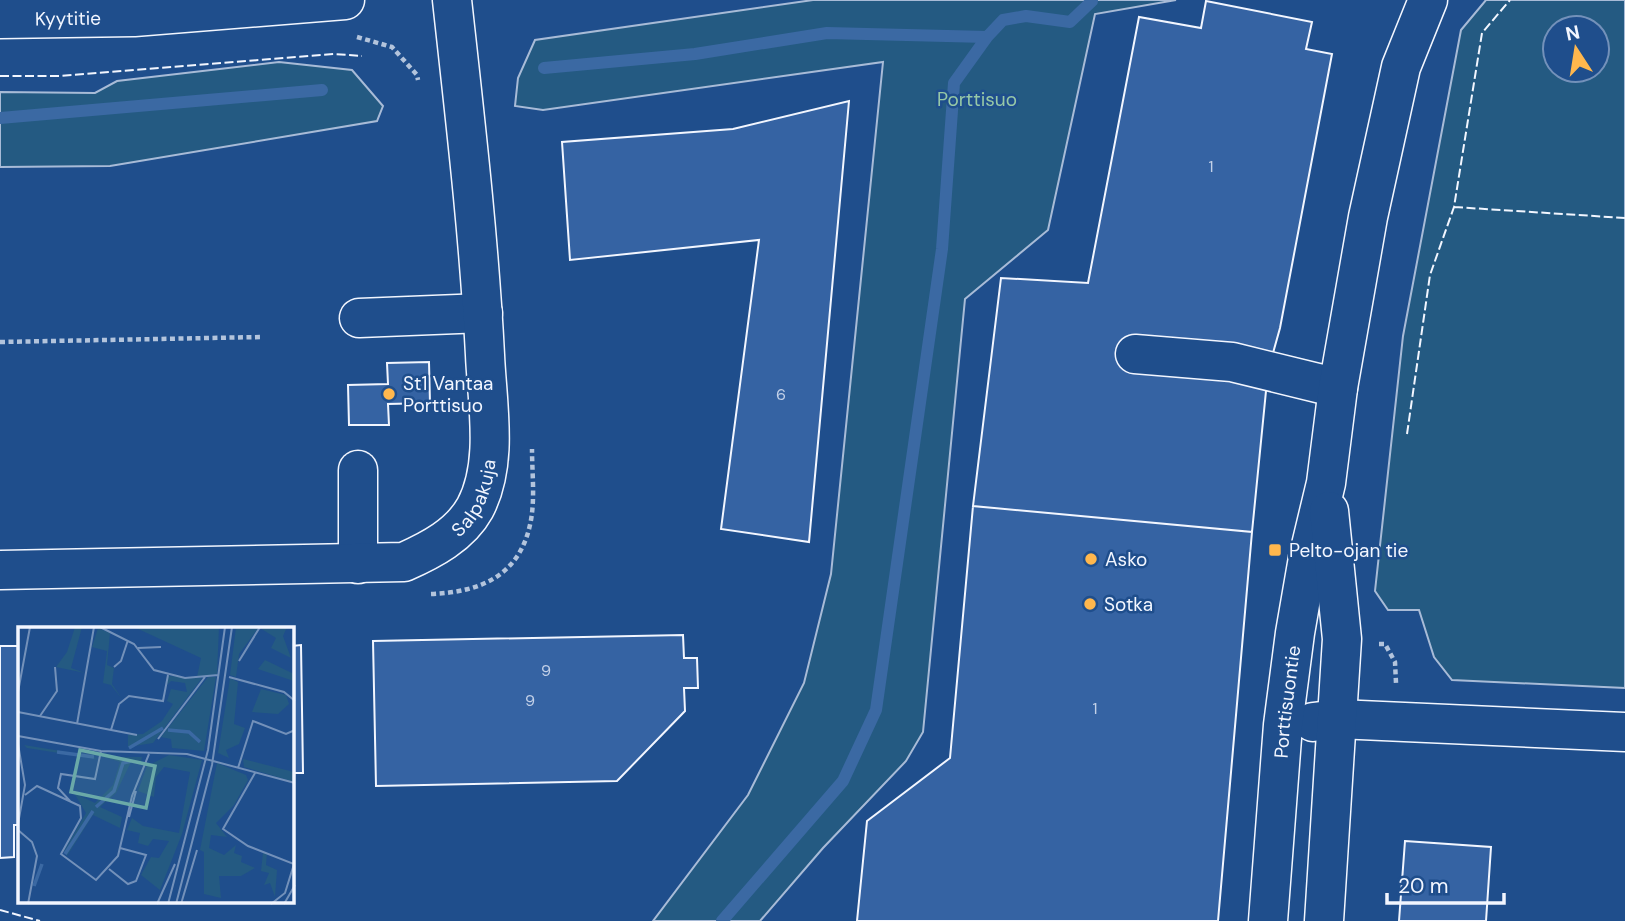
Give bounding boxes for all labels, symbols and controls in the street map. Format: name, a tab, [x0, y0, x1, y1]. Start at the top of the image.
street label: Kyytitie	[35, 5, 101, 31]
north arrow	[1541, 14, 1611, 84]
text: N	[1563, 19, 1582, 47]
park label: Porttisuo	[937, 87, 1017, 112]
house number: 1	[1209, 156, 1214, 177]
place label: St1 Vantaa Porttisuo	[403, 371, 493, 418]
house number: 6	[776, 384, 786, 405]
marker: St1 Vantaa Porttisuo	[381, 386, 397, 402]
street label: Salpakuja	[446, 458, 501, 542]
place label: Pelto-ojan tie	[1289, 538, 1408, 563]
marker: Pelto-ojan tie	[1267, 542, 1283, 558]
place label: Asko	[1105, 547, 1147, 572]
marker: Asko	[1083, 551, 1099, 567]
place label: Sotka	[1104, 592, 1153, 617]
marker: Sotka	[1082, 596, 1098, 612]
inset map	[18, 627, 294, 904]
street label: Porttisuontie	[1268, 644, 1306, 759]
house number: 9	[541, 660, 551, 681]
house number: 9	[525, 690, 535, 711]
house number: 1	[1093, 698, 1098, 719]
scale bar	[1387, 862, 1504, 906]
text: 20 m	[1398, 872, 1449, 900]

